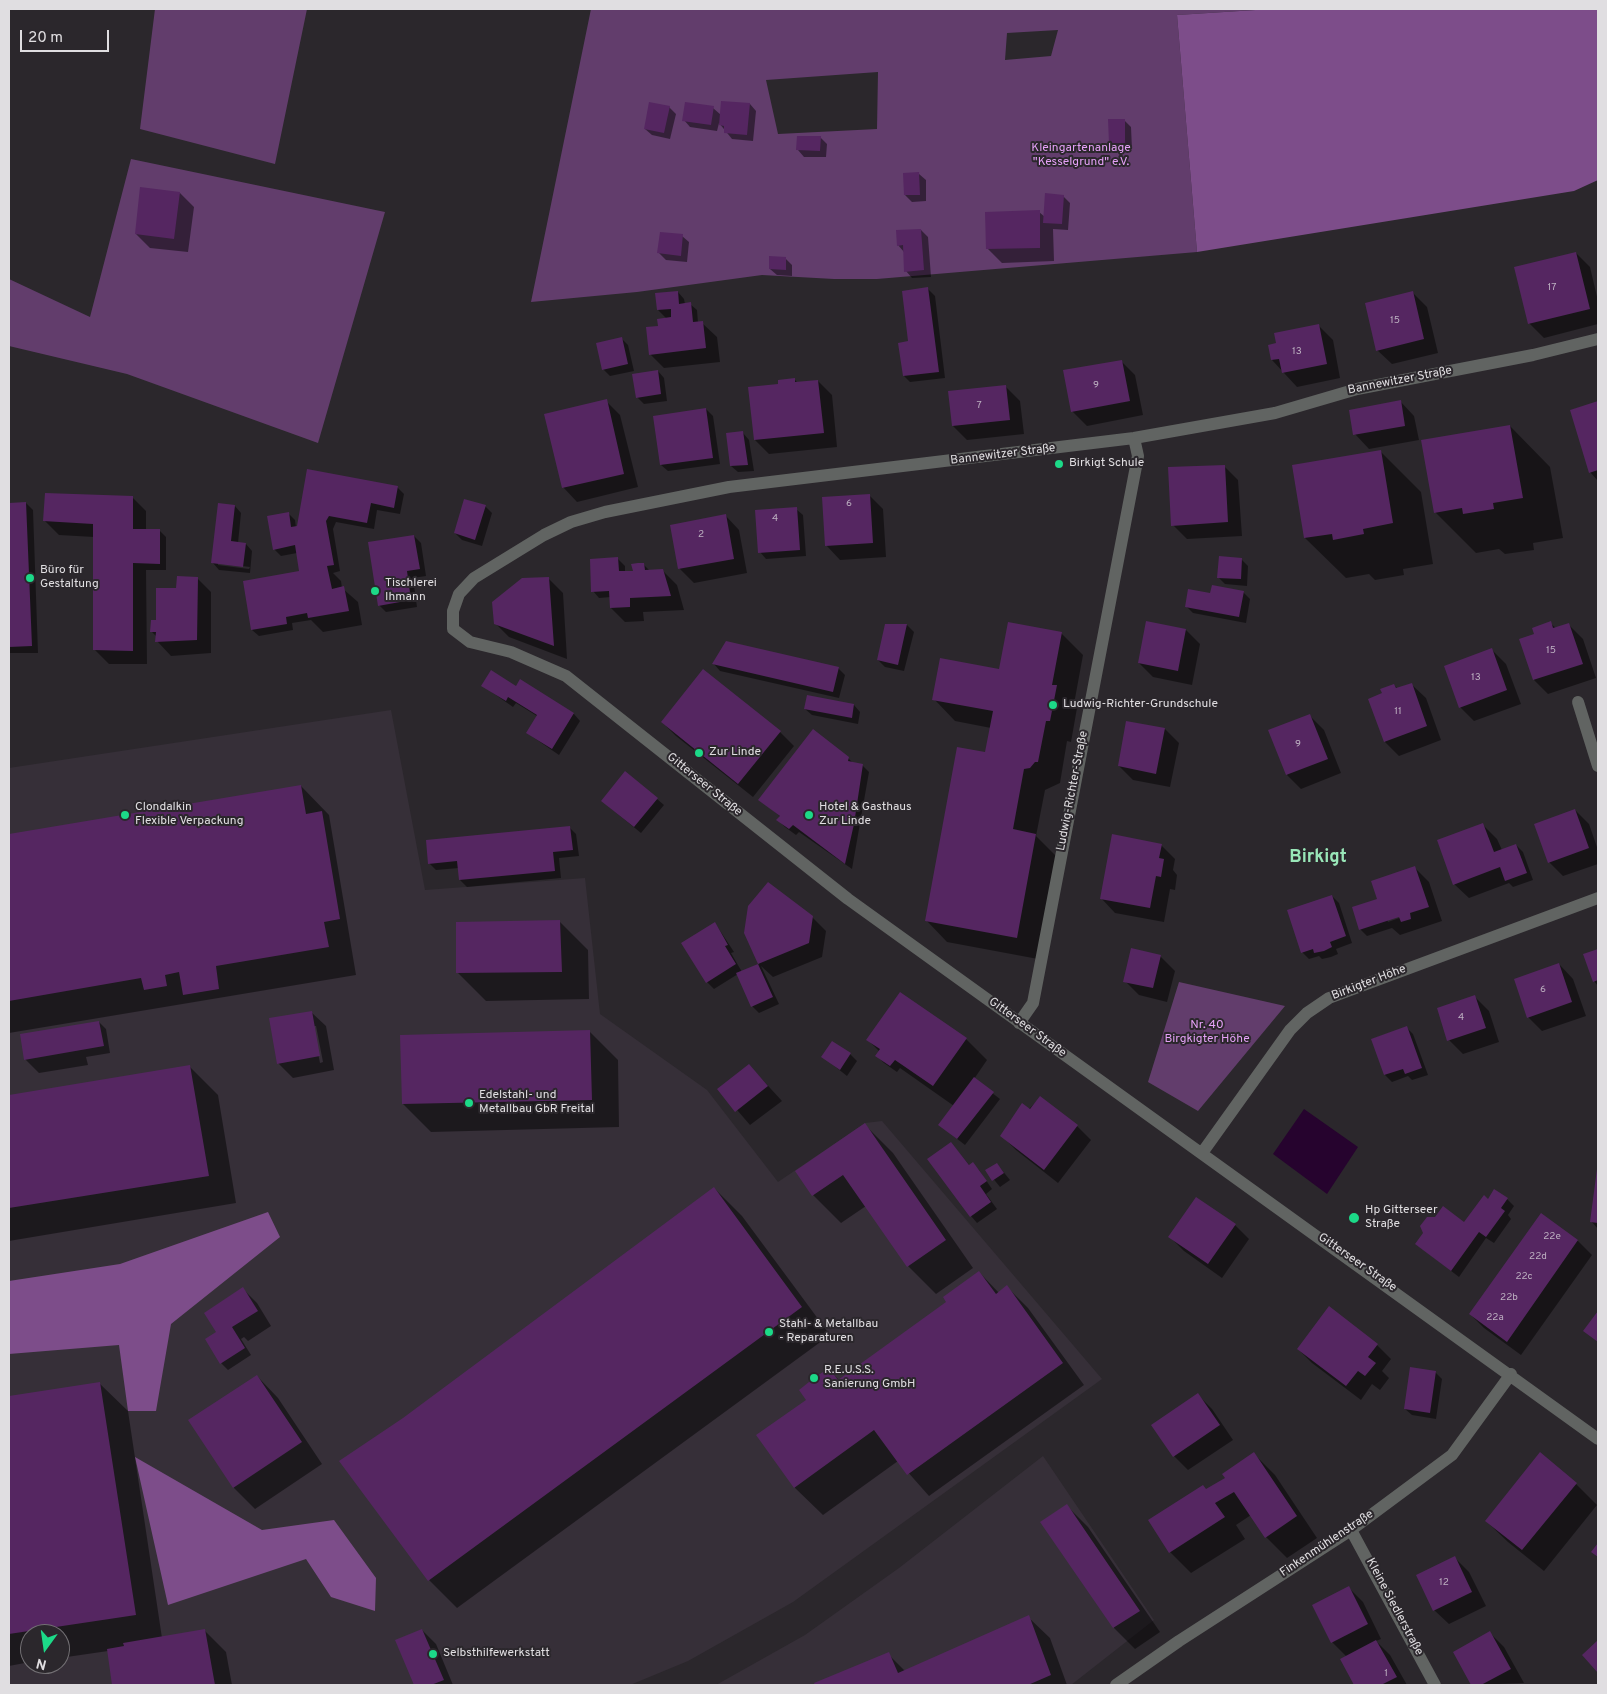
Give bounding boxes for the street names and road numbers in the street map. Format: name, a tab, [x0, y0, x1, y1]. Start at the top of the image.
street label: Bannewitzer Straße	[1347, 364, 1453, 398]
street label: Bannewitzer Straße	[950, 441, 1056, 469]
street label: Ludwig-Richter-Straße	[1054, 730, 1092, 852]
street label: Gitterseer Straße	[664, 750, 744, 820]
street label: Birkigter Höhe	[1330, 962, 1408, 1004]
street label: Gitterseer Straße	[985, 995, 1069, 1061]
street label: Gitterseer Straße	[1315, 1231, 1399, 1295]
street label: Finkenmühlenstraße	[1278, 1507, 1376, 1581]
street label: Kleine Siedlerstraße	[1362, 1556, 1426, 1658]

